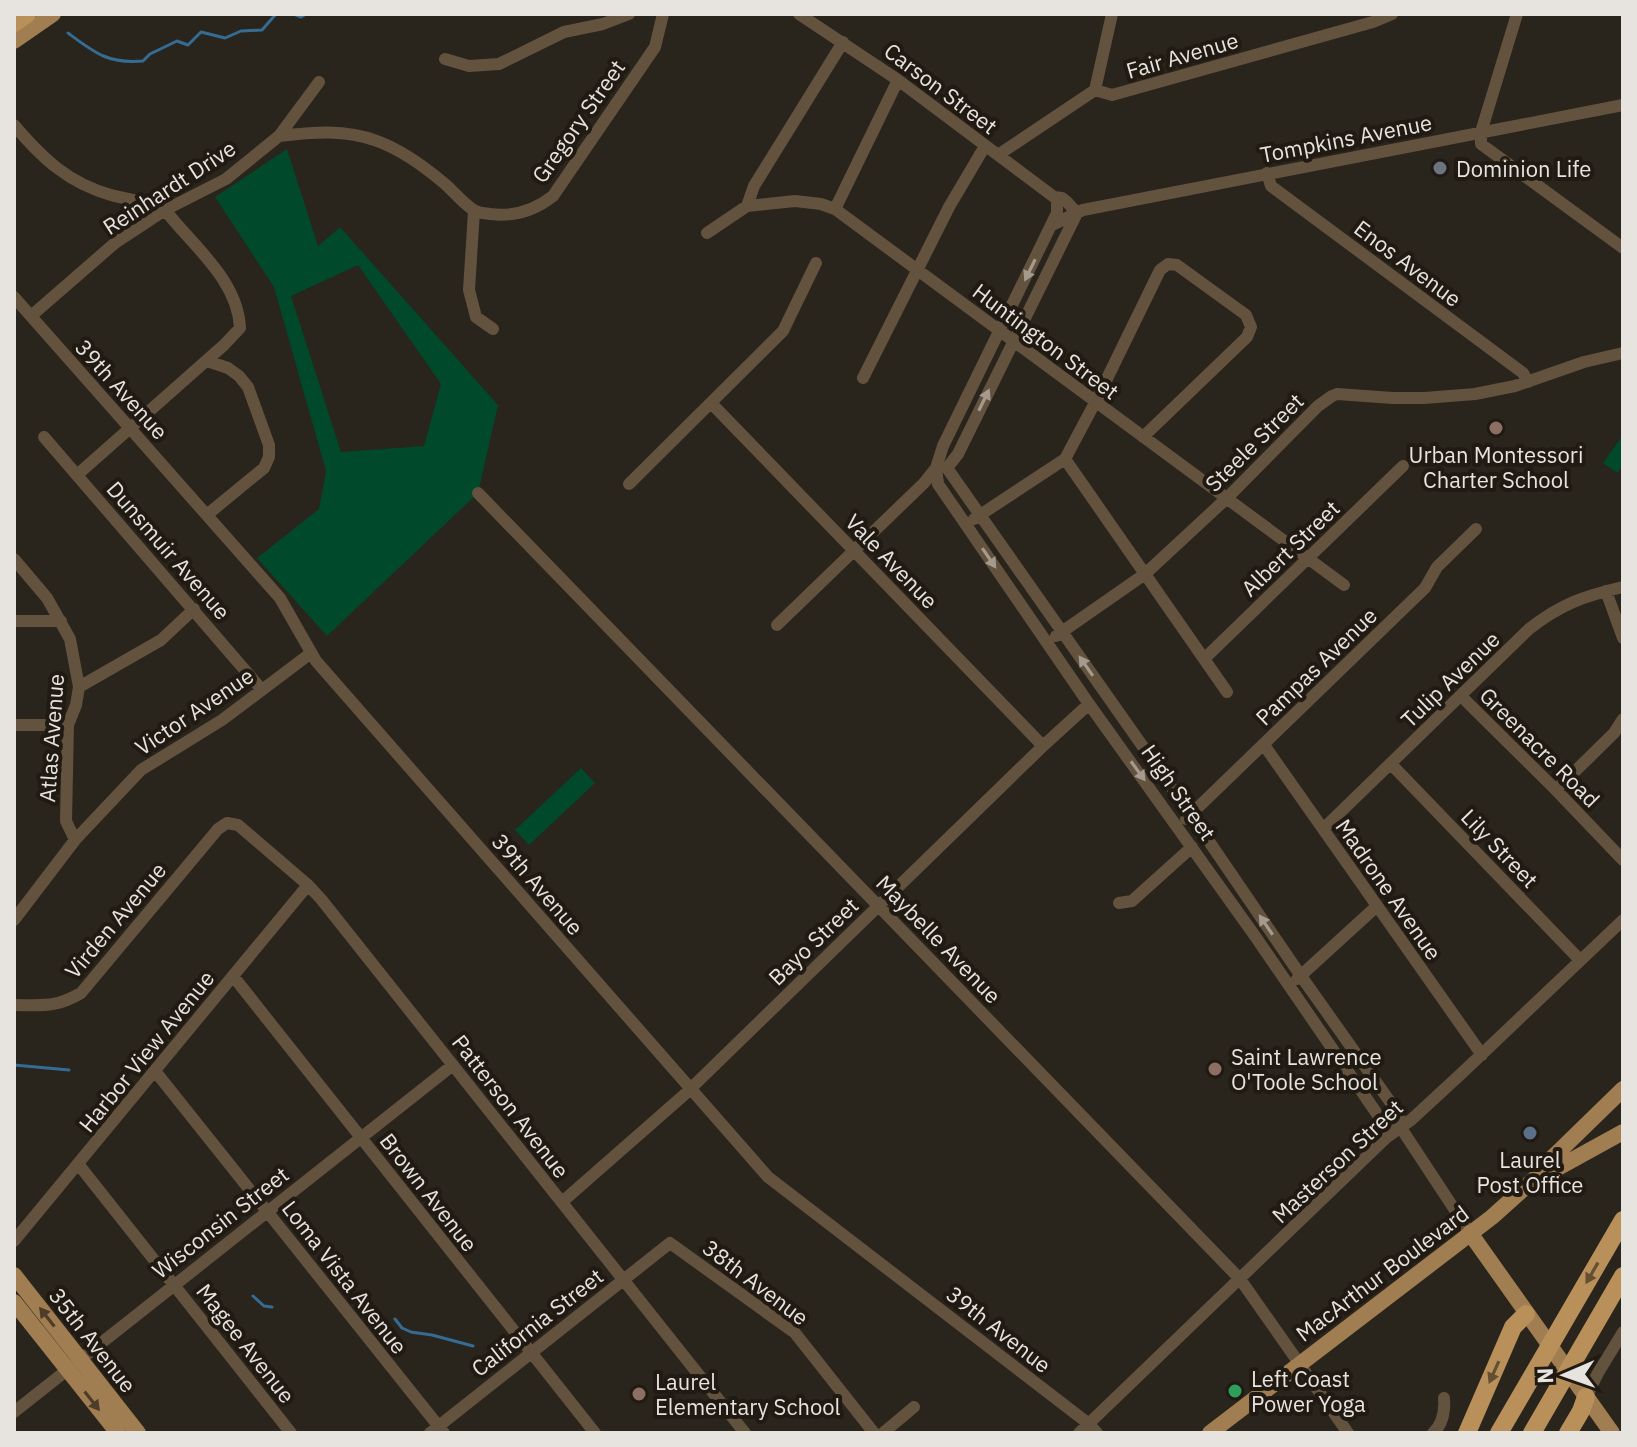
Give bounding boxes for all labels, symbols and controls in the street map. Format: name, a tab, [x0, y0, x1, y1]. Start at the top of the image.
street label: Fair Avenue	[1123, 25, 1241, 85]
street label: Carson Street	[879, 36, 1003, 140]
street label: Gregory Street	[525, 54, 631, 188]
street label: Tompkins Avenue	[1258, 107, 1434, 169]
street label: Reinhardt Drive	[97, 133, 241, 241]
place label: Dominion Life	[1456, 154, 1591, 183]
marker: Dominion Life	[1431, 159, 1449, 177]
street label: Enos Avenue	[1349, 213, 1467, 313]
one-way arrow	[1023, 259, 1036, 282]
street label: Huntington Street	[967, 276, 1125, 406]
street label: 39th Avenue	[69, 333, 175, 445]
street label: Steele Street	[1198, 386, 1310, 498]
one-way arrow	[977, 388, 991, 412]
marker: Urban Montessori Charter School	[1487, 419, 1505, 437]
place label: Urban Montessori Charter School	[1409, 440, 1583, 494]
street label: Dunsmuir Avenue	[101, 475, 237, 625]
street label: Albert Street	[1234, 494, 1346, 602]
street label: Vale Avenue	[839, 507, 945, 615]
one-way arrow	[981, 548, 996, 569]
street label: Pampas Avenue	[1249, 601, 1383, 731]
street label: Tulip Avenue	[1394, 625, 1506, 733]
one-way arrow	[1079, 655, 1094, 676]
street label: Victor Avenue	[129, 661, 259, 761]
street label: Atlas Avenue	[32, 673, 70, 803]
street label: Greenacre Road	[1474, 681, 1606, 813]
street label: High Street	[1135, 738, 1223, 846]
one-way arrow	[1130, 761, 1145, 782]
street label: Lily Street	[1455, 802, 1545, 894]
street label: Madrone Avenue	[1330, 813, 1448, 965]
street label: 39th Avenue	[486, 827, 590, 941]
street label: Virden Avenue	[58, 856, 172, 984]
street label: Maybelle Avenue	[870, 869, 1008, 1009]
street label: Bayo Street	[762, 891, 864, 991]
one-way arrow	[1259, 915, 1274, 936]
street label: Harbor View Avenue	[72, 964, 220, 1138]
street label: Patterson Avenue	[446, 1028, 576, 1184]
place label: Saint Lawrence O'Toole School	[1231, 1042, 1382, 1096]
marker: Saint Lawrence O'Toole School	[1206, 1060, 1224, 1078]
street label: Masterson Street	[1265, 1093, 1409, 1229]
marker: Laurel Post Office	[1521, 1124, 1539, 1142]
street label: Brown Avenue	[374, 1127, 484, 1257]
place label: Laurel Post Office	[1477, 1145, 1583, 1199]
street label: Wisconsin Street	[146, 1160, 294, 1284]
street label: Loma Vista Avenue	[276, 1194, 414, 1360]
street label: MacArthur Boulevard	[1290, 1198, 1474, 1348]
street label: 38th Avenue	[697, 1233, 815, 1331]
street label: California Street	[465, 1261, 609, 1383]
one-way arrow	[1585, 1262, 1599, 1284]
street label: Magee Avenue	[190, 1277, 302, 1409]
street label: 39th Avenue	[941, 1279, 1057, 1379]
street label: 35th Avenue	[43, 1282, 143, 1398]
one-way arrow	[39, 1307, 56, 1327]
north arrow	[1525, 1335, 1605, 1415]
one-way arrow	[1487, 1360, 1501, 1383]
place label: Left Coast Power Yoga	[1251, 1364, 1366, 1418]
place label: Laurel Elementary School	[655, 1367, 841, 1421]
text: N	[1530, 1367, 1559, 1384]
marker: Left Coast Power Yoga	[1226, 1382, 1244, 1400]
marker: Laurel Elementary School	[630, 1385, 648, 1403]
one-way arrow	[84, 1391, 100, 1411]

